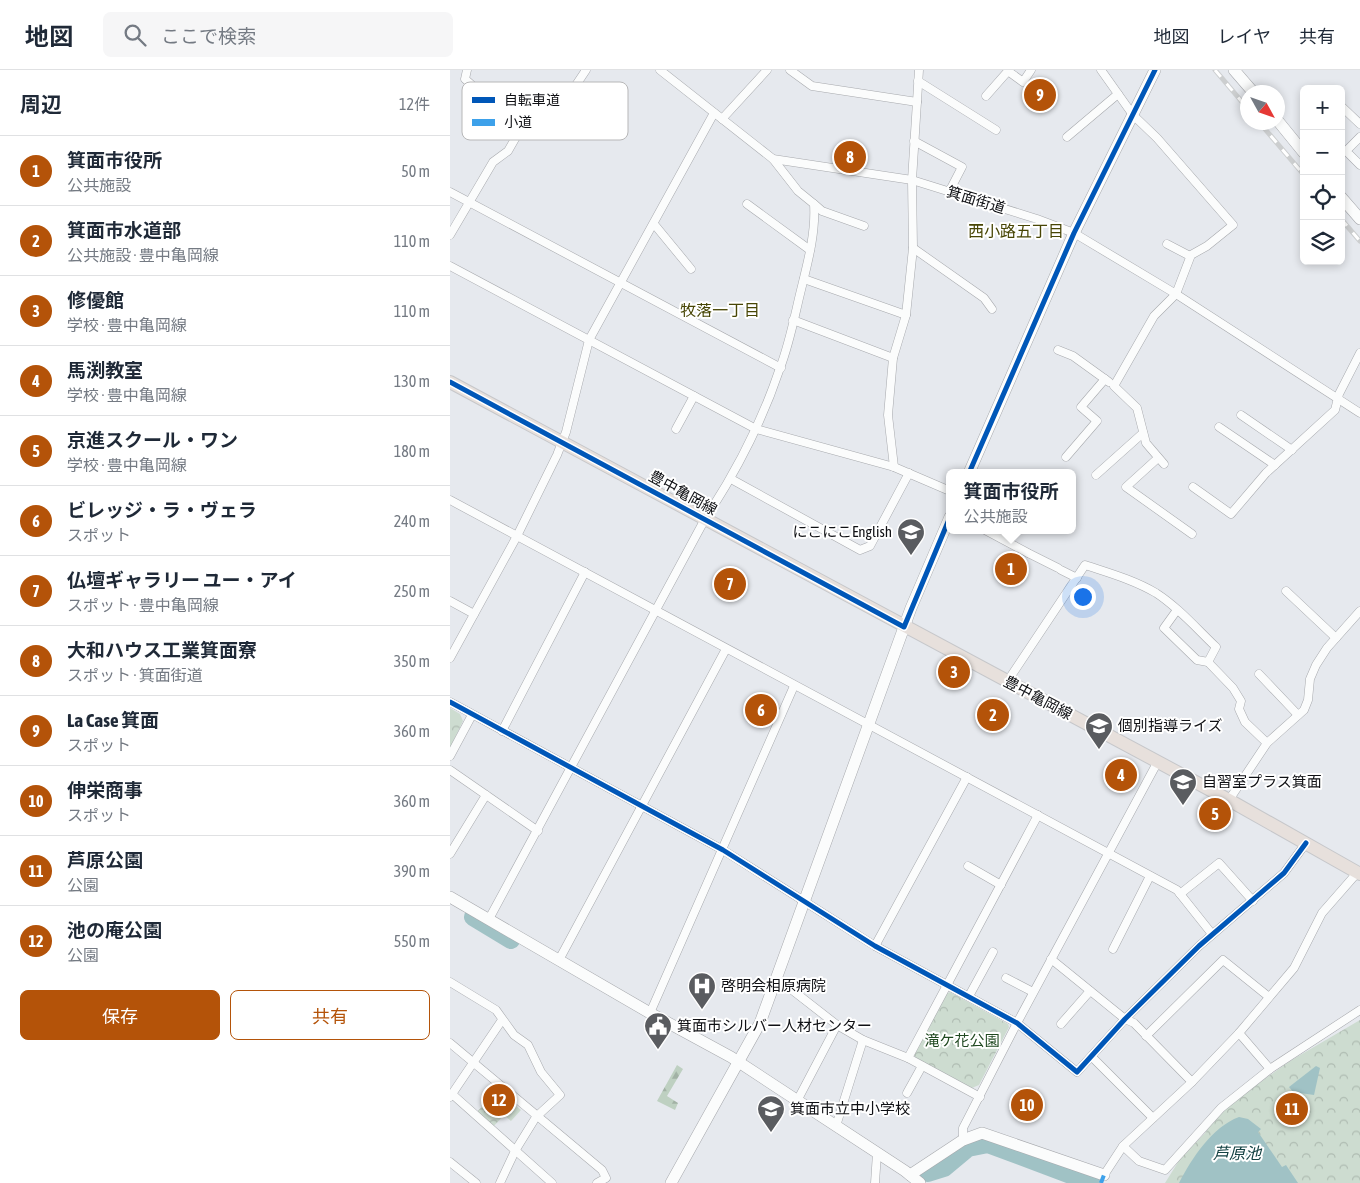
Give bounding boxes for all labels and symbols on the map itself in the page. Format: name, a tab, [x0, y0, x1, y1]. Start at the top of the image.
pin: 9	[1024, 76, 1056, 114]
legend	[462, 82, 628, 140]
north arrow	[1240, 85, 1285, 130]
text: 自転車道	[504, 92, 560, 108]
text: 小道	[504, 114, 532, 130]
pin: 8	[834, 138, 866, 176]
street label: 箕面街道	[945, 183, 1007, 216]
district label: 西小路五丁目	[968, 222, 1064, 240]
district label: 牧落一丁目	[680, 301, 760, 319]
street label: 豊中亀岡線	[646, 467, 720, 518]
school or university icon: にこにこEnglish	[896, 517, 926, 556]
place label: にこにこEnglish	[792, 523, 892, 540]
pin: 1	[995, 550, 1027, 588]
pin: 7	[714, 565, 746, 603]
your location	[1070, 584, 1096, 610]
pin: 3	[938, 653, 970, 691]
street label: 豊中亀岡線	[1001, 672, 1075, 723]
pin: 6	[745, 691, 777, 729]
pin: 2	[977, 696, 1009, 734]
school or university icon: 個別指導ライズ	[1084, 711, 1114, 750]
place label: 個別指導ライズ	[1118, 717, 1223, 734]
pin: 4	[1105, 756, 1137, 794]
school or university icon: 自習室プラス箕面	[1168, 767, 1198, 806]
place label: 自習室プラス箕面	[1202, 773, 1322, 790]
pin: 5	[1199, 795, 1231, 833]
hospital icon: 啓明会相原病院	[687, 971, 717, 1010]
place label: 啓明会相原病院	[721, 977, 826, 994]
public building icon: 箕面市シルバー人材センター	[643, 1011, 673, 1050]
place label: 箕面市シルバー人材センター	[677, 1017, 872, 1034]
park label: 滝ケ花公園	[924, 1032, 1000, 1049]
pin: 12	[483, 1081, 515, 1119]
pin: 10	[1011, 1086, 1043, 1124]
pin: 11	[1276, 1090, 1308, 1128]
school or university icon: 箕面市立中小学校	[756, 1094, 786, 1133]
place label: 箕面市立中小学校	[790, 1100, 910, 1117]
water label: 芦原池	[1213, 1144, 1263, 1162]

